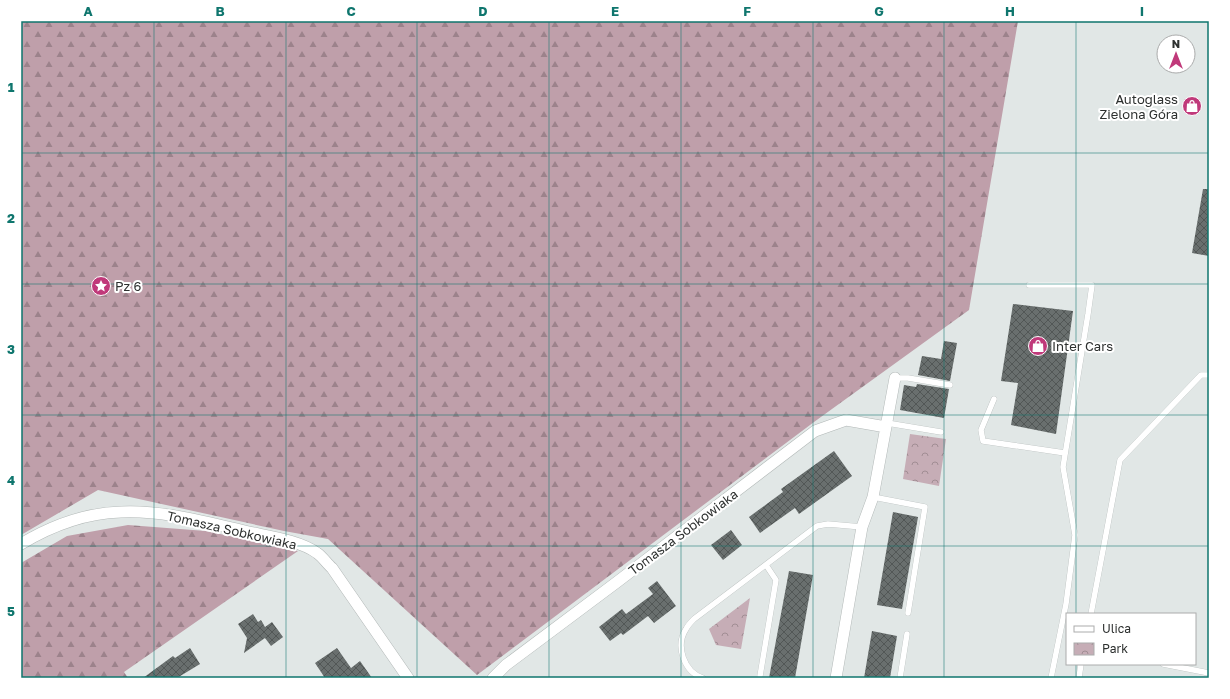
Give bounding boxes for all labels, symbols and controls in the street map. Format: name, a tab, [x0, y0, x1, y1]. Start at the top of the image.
text: A	[83, 3, 93, 19]
text: B	[215, 3, 225, 19]
text: C	[346, 3, 356, 19]
text: D	[478, 3, 488, 19]
text: E	[611, 3, 619, 19]
text: F	[743, 3, 751, 19]
text: G	[874, 3, 884, 19]
text: H	[1005, 3, 1015, 19]
text: I	[1140, 3, 1144, 19]
north arrow	[1156, 34, 1196, 74]
text: N	[1172, 37, 1180, 50]
text: 1	[8, 79, 15, 95]
place label: Autoglass Zielona Góra	[1100, 91, 1178, 122]
shop icon: Autoglass Zielona Góra	[1181, 95, 1203, 117]
text: 2	[7, 210, 15, 226]
place icon: Pz 6	[90, 275, 112, 297]
place label: Pz 6	[115, 278, 141, 294]
shop icon: Inter Cars	[1027, 335, 1049, 357]
place label: Inter Cars	[1052, 338, 1113, 354]
text: 3	[7, 341, 15, 357]
text: 4	[7, 472, 15, 488]
street label: Tomasza Sobkowiaka	[625, 486, 741, 578]
street label: Tomasza Sobkowiaka	[166, 507, 298, 553]
text: 5	[7, 603, 15, 619]
legend	[1066, 613, 1196, 665]
text: Ulica	[1102, 621, 1131, 636]
text: Park	[1102, 641, 1128, 656]

